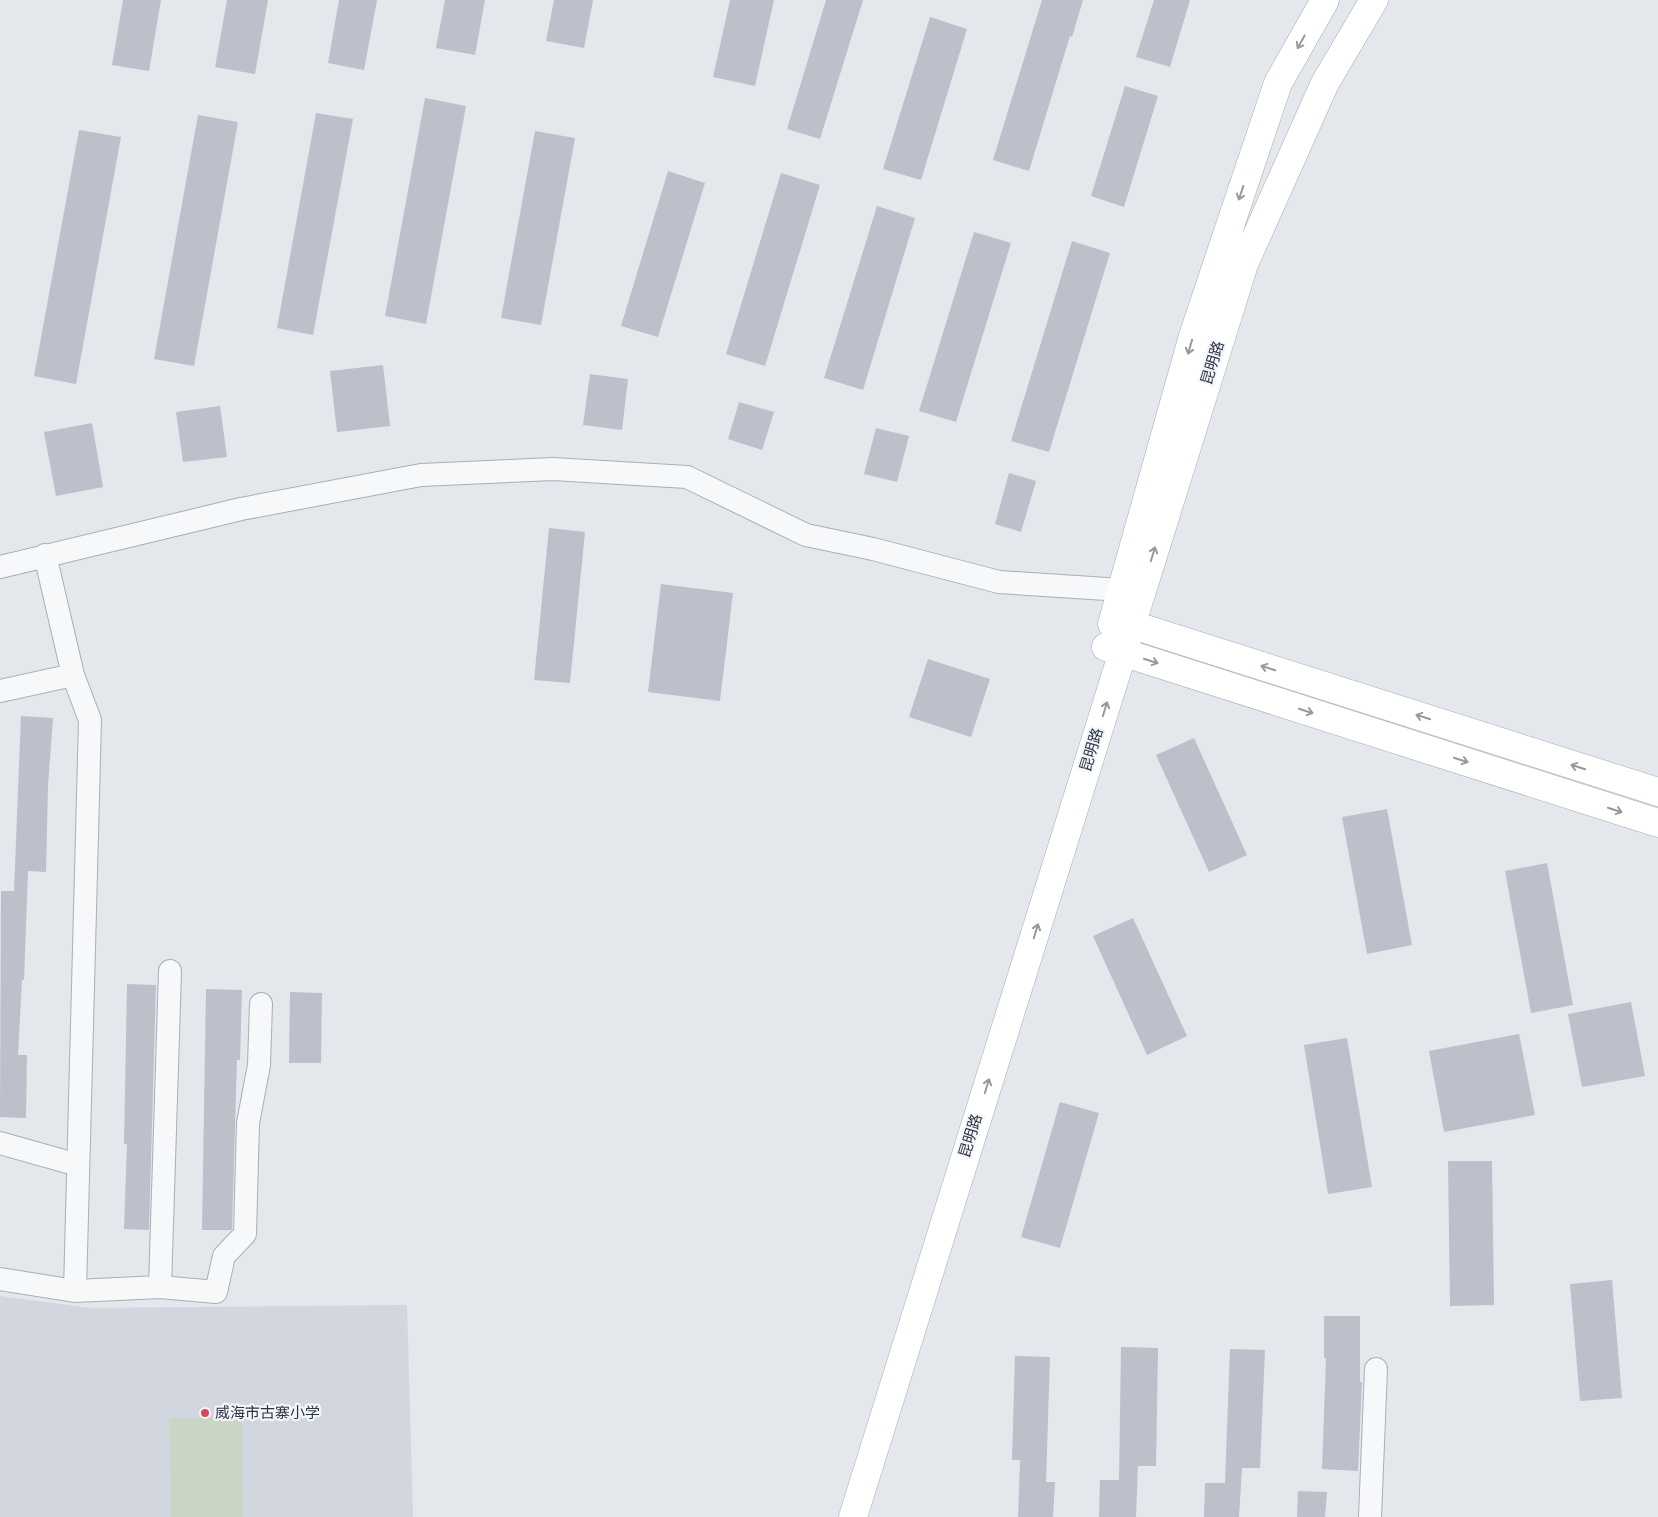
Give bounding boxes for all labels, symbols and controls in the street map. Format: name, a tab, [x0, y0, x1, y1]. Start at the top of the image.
one-way arrow	[1296, 35, 1306, 50]
one-way arrow	[1236, 185, 1246, 201]
one-way arrow	[1185, 339, 1195, 355]
street label: 昆明路	[1198, 339, 1227, 387]
one-way arrow	[1149, 546, 1159, 562]
one-way arrow	[1143, 657, 1159, 667]
one-way arrow	[1261, 663, 1277, 673]
one-way arrow	[1100, 702, 1110, 718]
one-way arrow	[1297, 706, 1313, 716]
one-way arrow	[1416, 712, 1432, 722]
street label: 昆明路	[1077, 726, 1106, 774]
one-way arrow	[1452, 756, 1468, 766]
one-way arrow	[1571, 761, 1587, 771]
one-way arrow	[1607, 805, 1623, 815]
one-way arrow	[1031, 923, 1041, 939]
one-way arrow	[983, 1079, 993, 1095]
street label: 昆明路	[956, 1112, 985, 1160]
place label: 威海市古寨小学	[215, 1404, 320, 1421]
marker: 威海市古寨小学	[199, 1407, 211, 1419]

